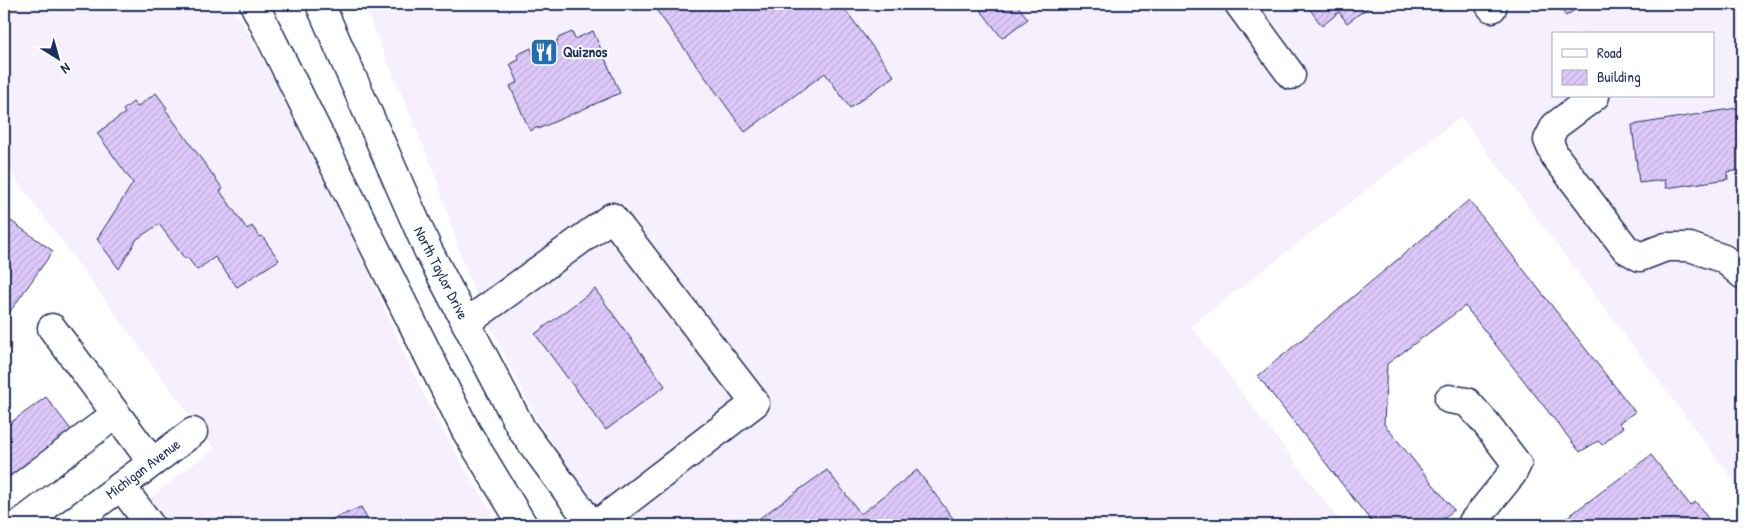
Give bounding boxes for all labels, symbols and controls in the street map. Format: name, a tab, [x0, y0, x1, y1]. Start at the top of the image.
north arrow	[32, 32, 82, 82]
legend	[1552, 32, 1714, 98]
restaurant icon: Quiznos	[529, 37, 559, 67]
place label: Quiznos	[563, 41, 607, 62]
text: Road	[1597, 42, 1622, 63]
text: N	[57, 59, 75, 79]
text: Building	[1597, 66, 1641, 87]
street label: North Taylor Drive	[409, 223, 474, 323]
street label: Michigan Avenue	[101, 434, 184, 504]

